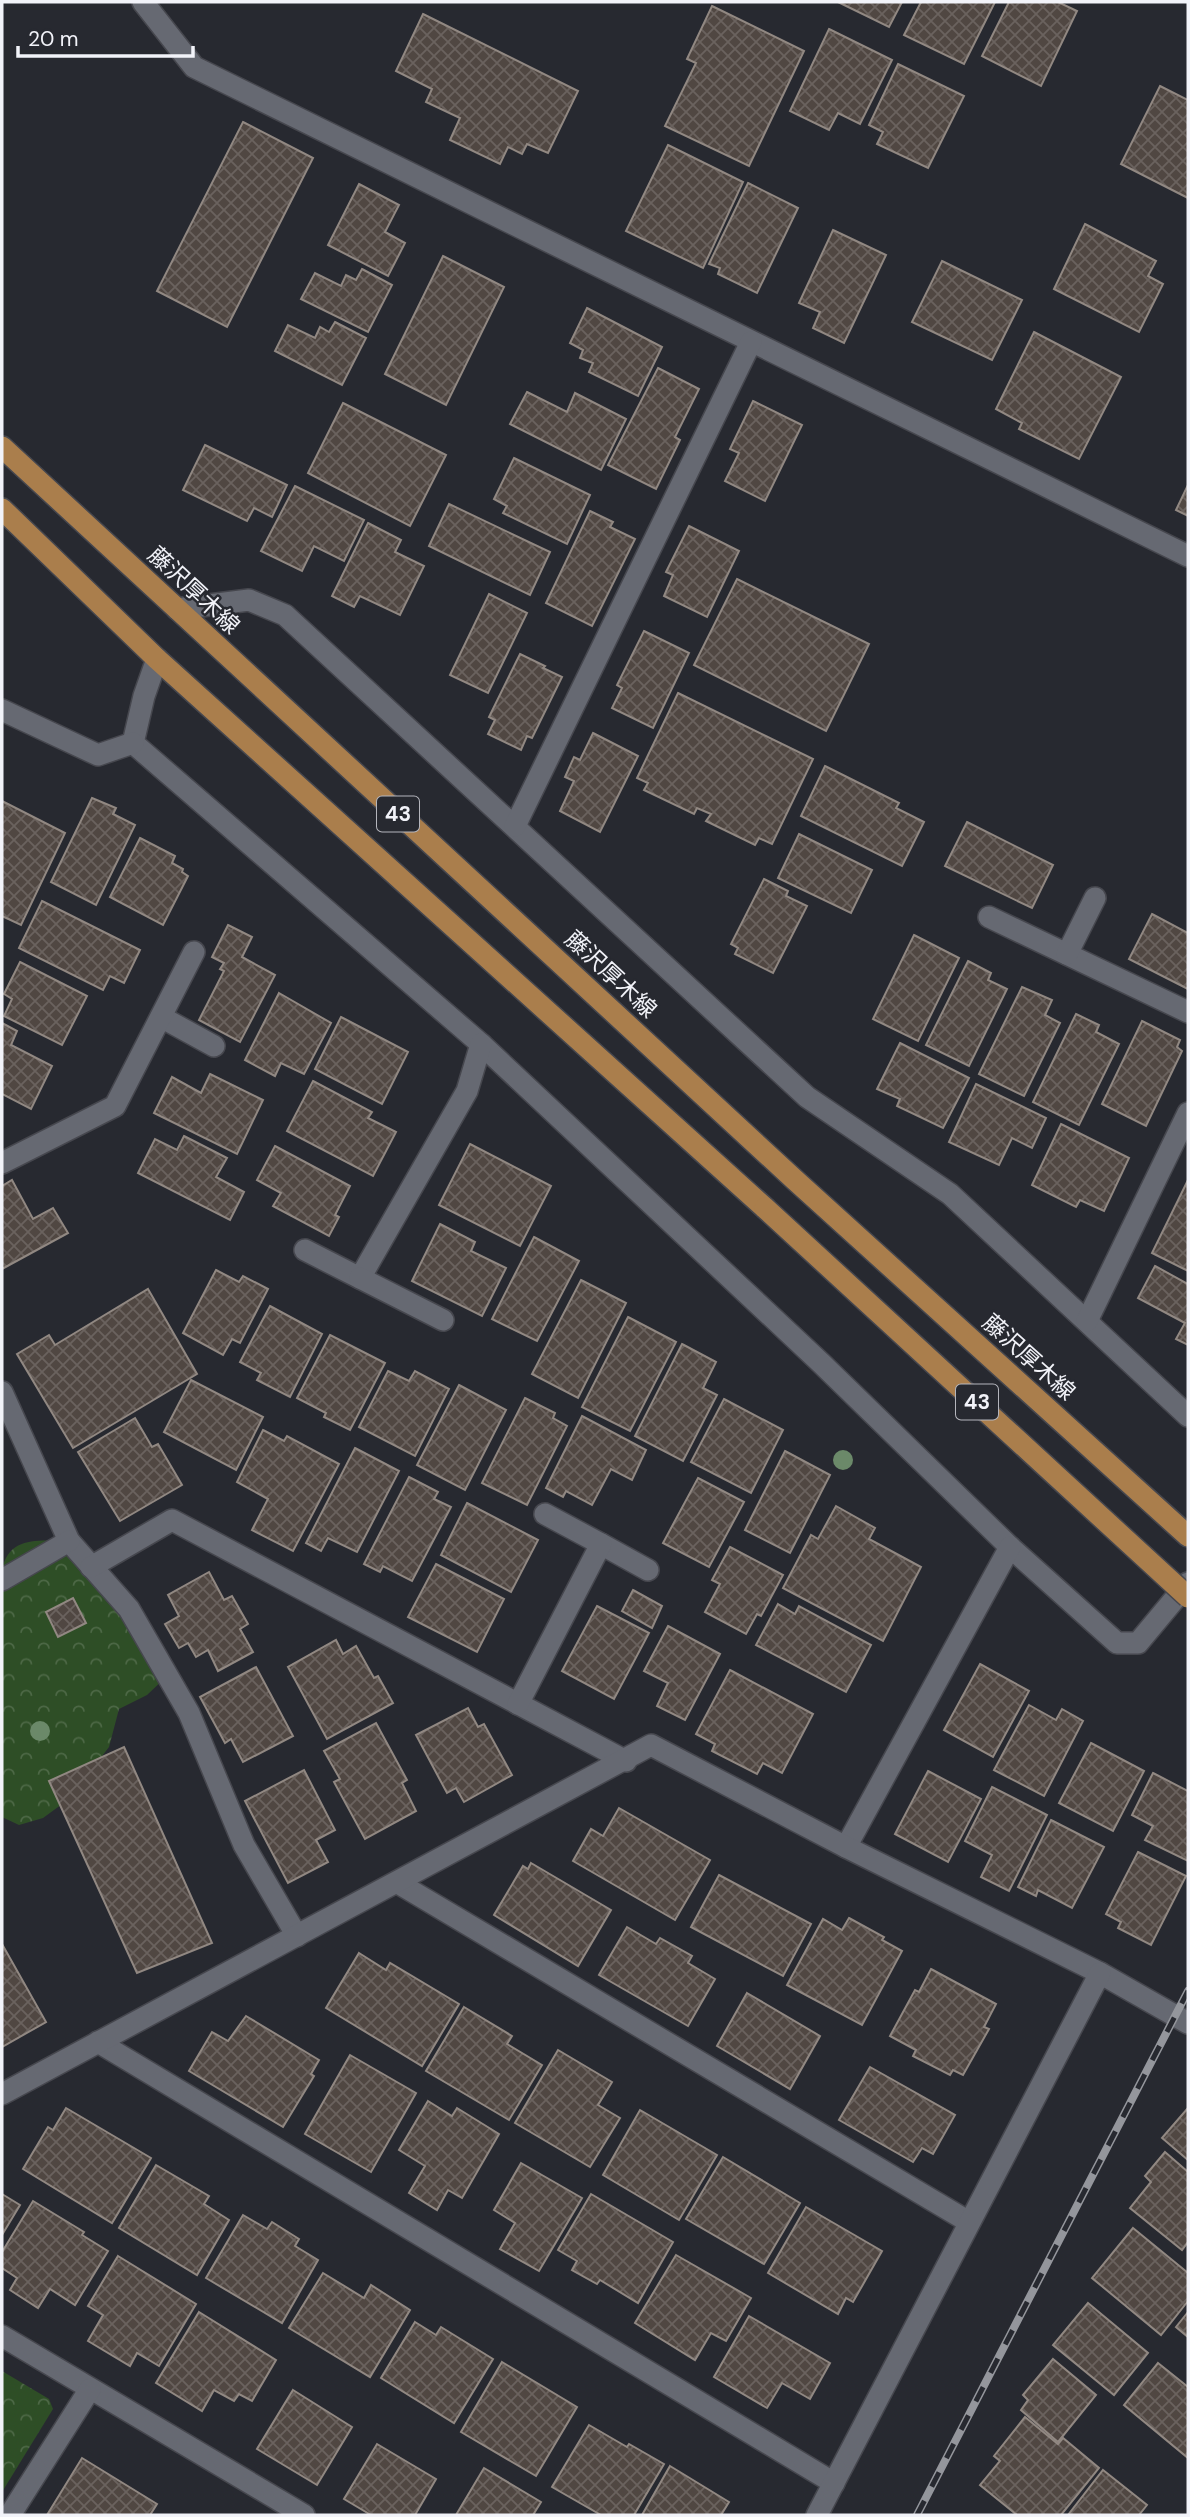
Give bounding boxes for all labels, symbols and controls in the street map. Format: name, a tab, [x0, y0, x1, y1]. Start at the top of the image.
scale bar	[18, 14, 192, 58]
text: 20 m	[28, 25, 79, 53]
street label: 藤沢厚木線	[142, 540, 246, 640]
road number: 43	[377, 796, 419, 832]
street label: 藤沢厚木線	[559, 924, 663, 1024]
street label: 藤沢厚木線	[976, 1307, 1082, 1407]
road number: 43	[956, 1384, 998, 1420]

